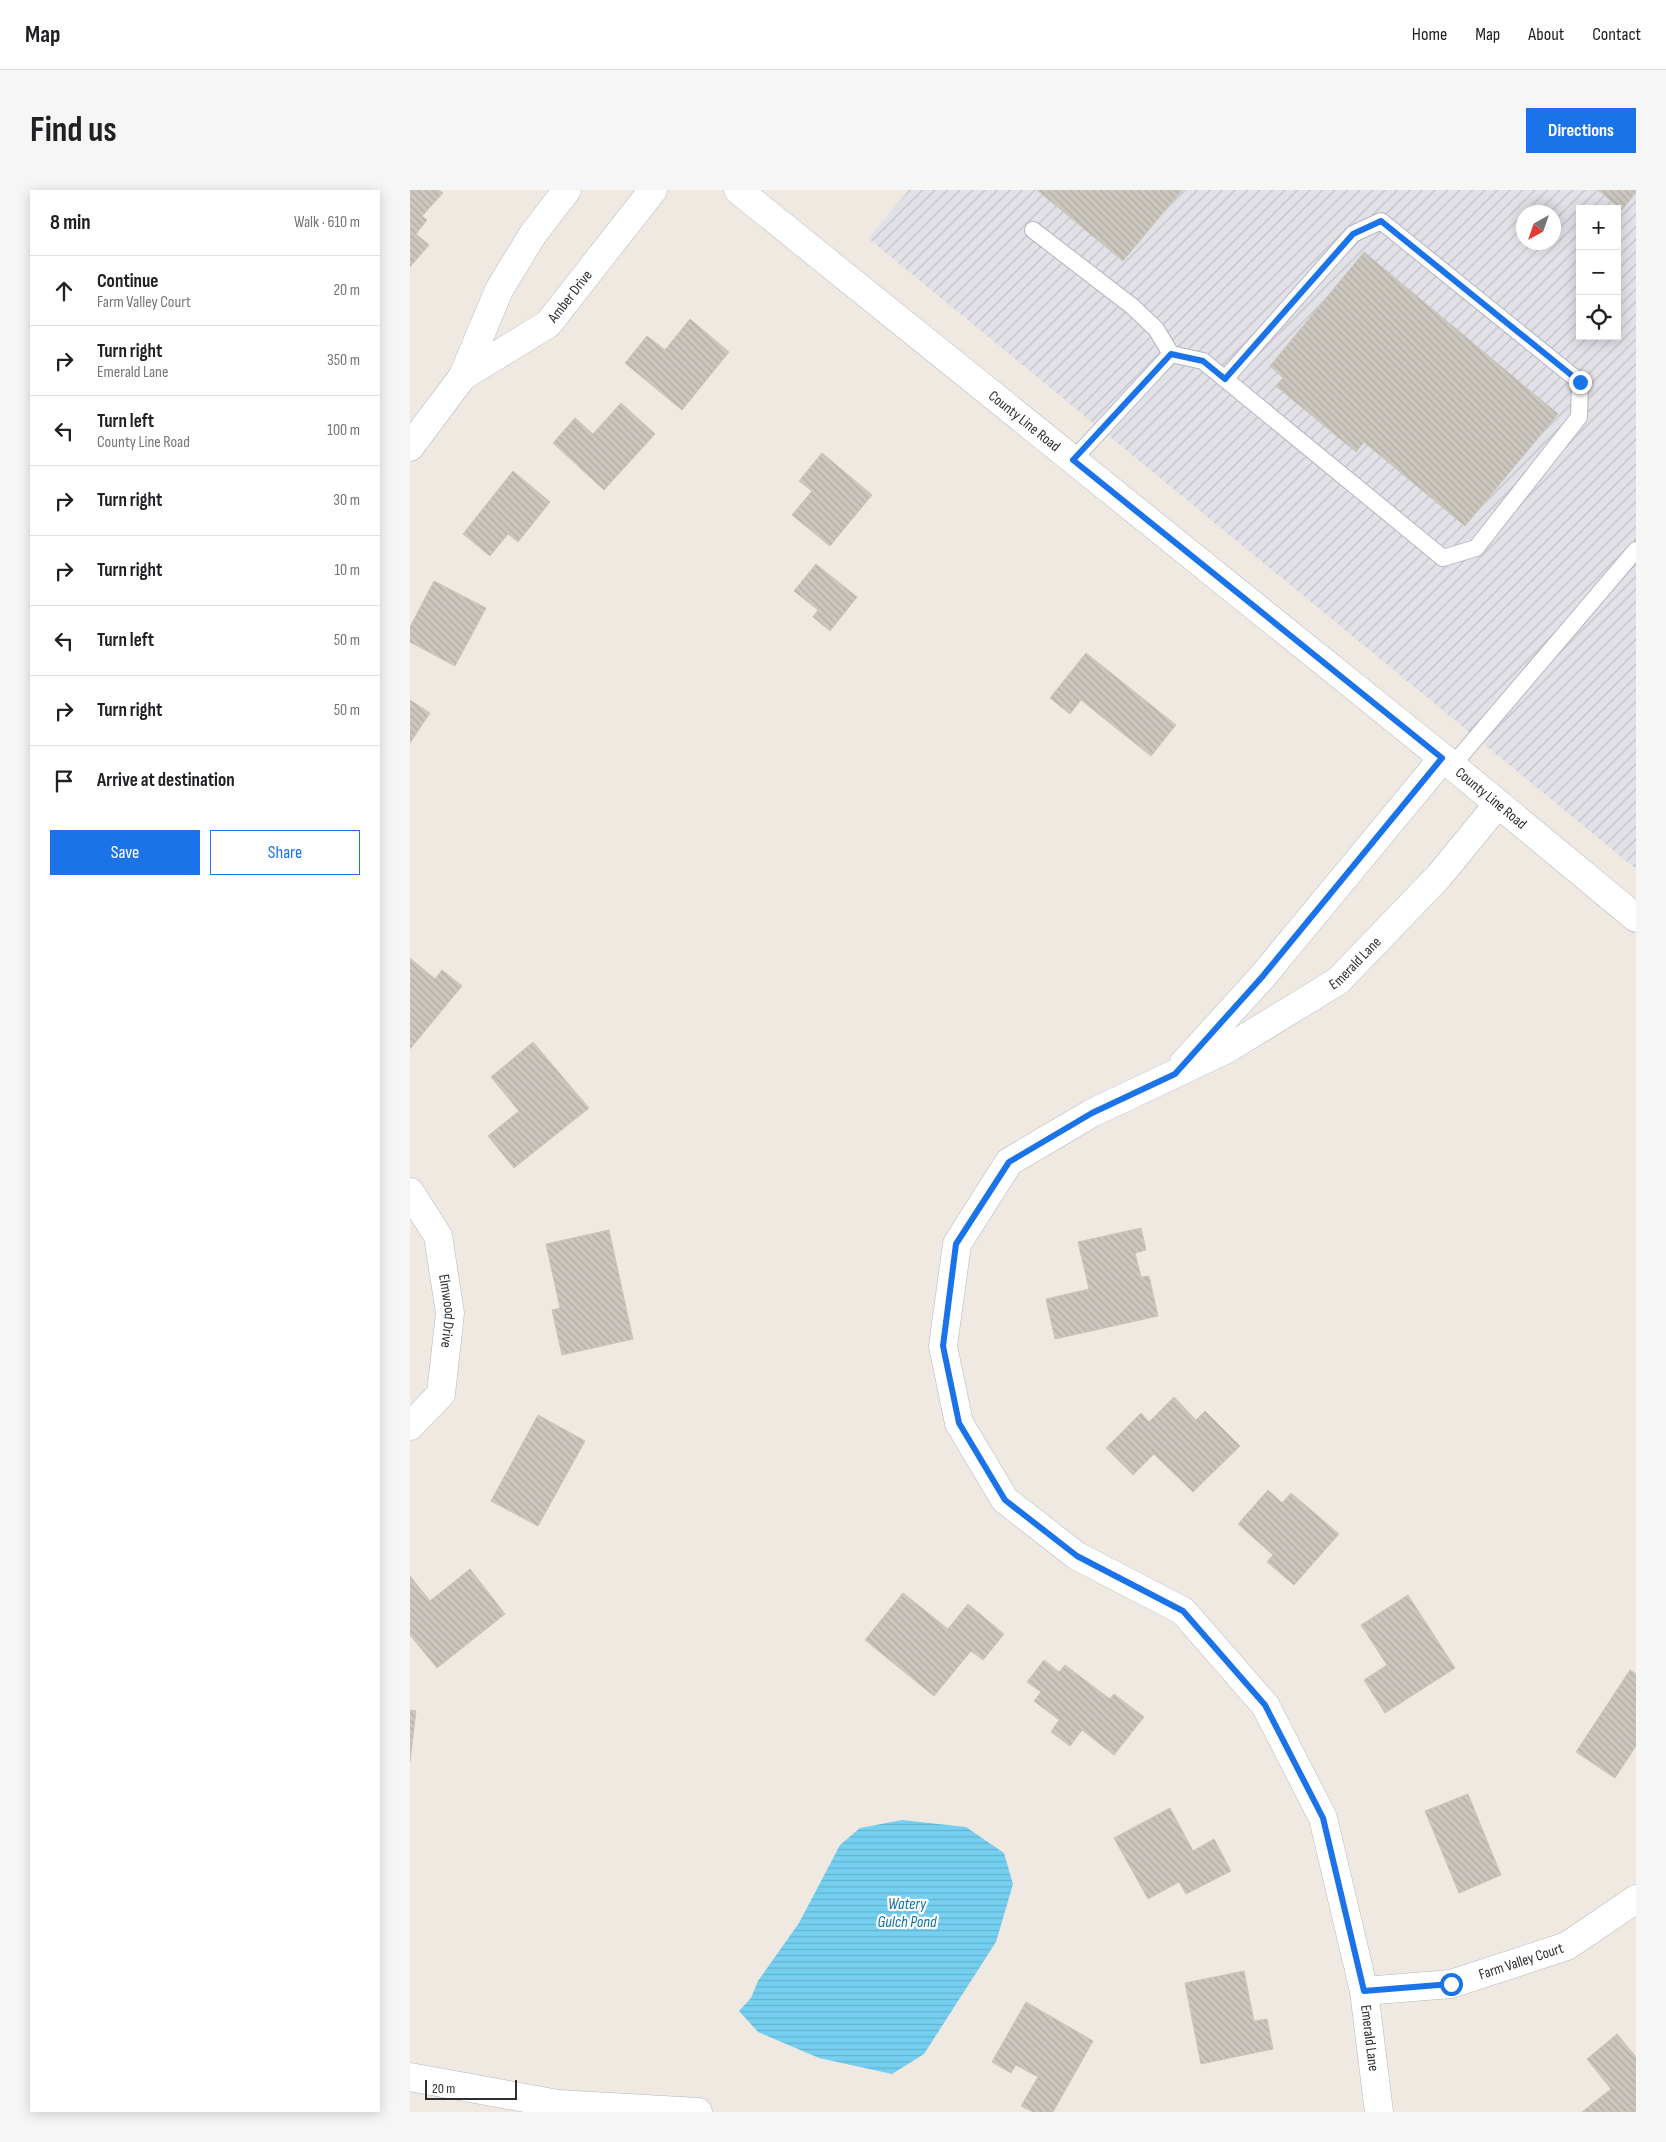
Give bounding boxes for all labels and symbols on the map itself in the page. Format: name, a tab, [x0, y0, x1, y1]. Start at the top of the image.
north arrow	[1516, 205, 1561, 250]
street label: Amber Drive	[543, 266, 597, 327]
route end	[1569, 371, 1592, 394]
street label: County Line Road	[984, 387, 1064, 456]
street label: County Line Road	[1451, 763, 1531, 834]
street label: Emerald Lane	[1326, 933, 1385, 994]
street label: Elmwood Drive	[434, 1273, 459, 1349]
water label: Watery Gulch Pond	[877, 1895, 937, 1932]
street label: Farm Valley Court	[1476, 1939, 1566, 1984]
route start	[1440, 1973, 1463, 1996]
street label: Emerald Lane	[1356, 2004, 1383, 2072]
scale bar	[425, 2077, 518, 2100]

